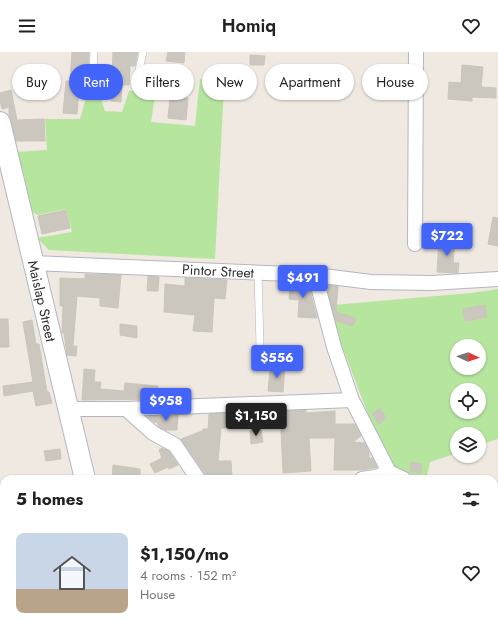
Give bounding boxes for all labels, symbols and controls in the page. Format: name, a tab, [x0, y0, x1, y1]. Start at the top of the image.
text: Homiq	[222, 13, 276, 39]
icon: menu	[16, 15, 38, 37]
icon: heart	[460, 15, 482, 37]
chip: Buy	[12, 64, 61, 100]
chip: Rent	[69, 64, 123, 100]
chip: Filters	[131, 64, 194, 100]
chip: New	[202, 64, 257, 100]
chip: Apartment	[265, 64, 354, 100]
chip: House	[362, 64, 428, 100]
pin: $722	[423, 223, 471, 257]
text: $722	[431, 226, 463, 245]
street label: Maislap Street	[23, 258, 61, 344]
street label: Pintor Street	[181, 259, 255, 283]
pin: $491	[279, 265, 327, 299]
text: $491	[287, 268, 319, 287]
north arrow	[450, 339, 486, 375]
map controls	[450, 339, 486, 463]
pin: $556	[253, 345, 301, 379]
text: $556	[260, 348, 294, 367]
button: locate	[450, 383, 486, 419]
pin: $958	[142, 388, 190, 422]
text: $958	[149, 391, 183, 410]
pin: $1,150	[223, 403, 289, 437]
text: $1,150	[235, 406, 277, 425]
button: layers	[450, 427, 486, 463]
text: 5 homes	[16, 487, 83, 511]
icon: filters	[460, 488, 482, 510]
text: $1,150/mo	[140, 542, 229, 566]
icon: home	[48, 549, 96, 597]
icon: heart	[460, 562, 482, 584]
text: 4 rooms · 152 m²	[140, 566, 236, 585]
text: House	[140, 585, 175, 604]

